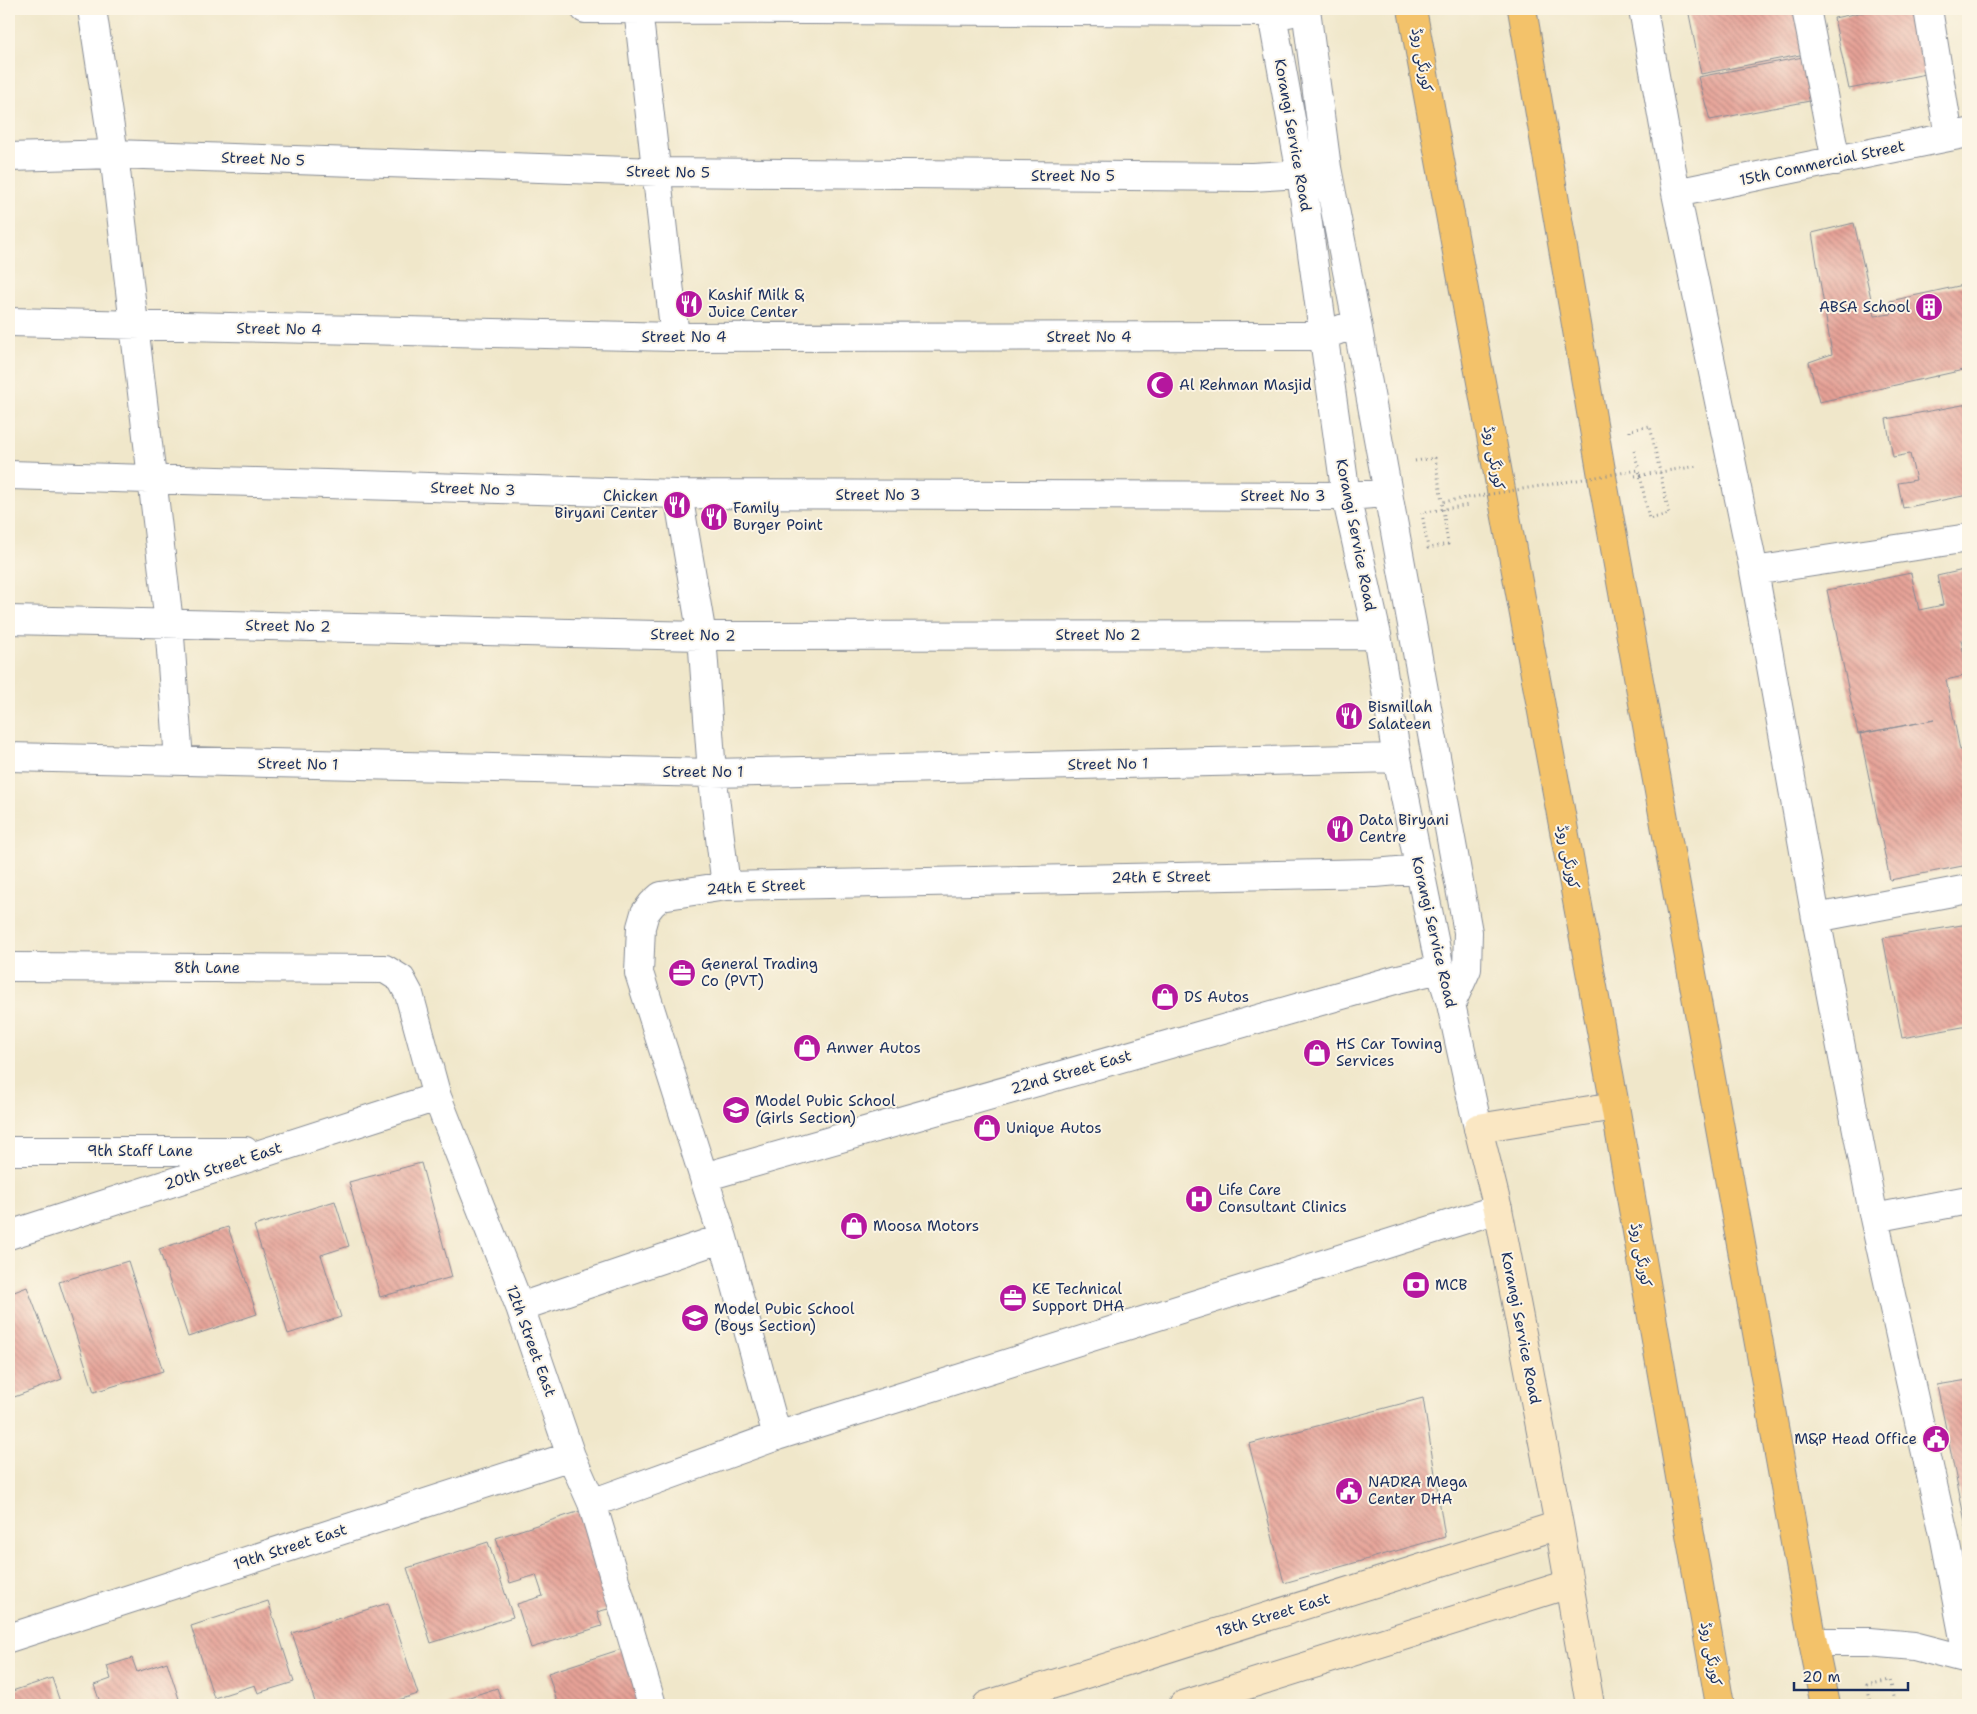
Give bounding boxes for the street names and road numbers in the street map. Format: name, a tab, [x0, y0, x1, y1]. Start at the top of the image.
street label: کورنگی روڈ	[1407, 26, 1437, 94]
street label: Korangi Service Road	[1270, 57, 1316, 213]
street label: 15th Commercial Street	[1738, 136, 1906, 190]
street label: Street No 5	[221, 148, 305, 170]
street label: Street No 5	[626, 161, 710, 183]
street label: Street No 5	[1031, 166, 1115, 186]
street label: Street No 4	[236, 318, 322, 340]
street label: Street No 4	[641, 327, 727, 347]
street label: Street No 4	[1046, 327, 1132, 347]
street label: کورنگی روڈ	[1479, 424, 1509, 492]
street label: Korangi Service Road	[1331, 457, 1381, 613]
street label: Street No 3	[430, 478, 516, 500]
street label: Street No 3	[835, 485, 921, 505]
street label: Street No 3	[1240, 486, 1326, 506]
street label: Street No 2	[245, 615, 331, 637]
street label: Street No 2	[650, 624, 736, 646]
street label: Street No 2	[1055, 625, 1141, 645]
street label: Street No 1	[257, 753, 339, 775]
street label: Street No 1	[1067, 753, 1149, 775]
street label: Street No 1	[663, 762, 743, 782]
street label: کورنگی روڈ	[1552, 823, 1584, 891]
street label: Korangi Service Road	[1407, 854, 1461, 1010]
street label: 24th E Street	[1111, 866, 1211, 888]
street label: 24th E Street	[706, 874, 806, 900]
street label: 8th Lane	[174, 958, 240, 978]
street label: 22nd Street East	[1008, 1045, 1134, 1099]
street label: 20th Street East	[162, 1138, 284, 1194]
street label: 9th Staff Lane	[87, 1141, 193, 1161]
street label: کورنگی روڈ	[1626, 1221, 1656, 1289]
street label: Korangi Service Road	[1496, 1250, 1546, 1406]
street label: 12th Street East	[501, 1282, 561, 1400]
street label: 19th Street East	[231, 1519, 349, 1575]
street label: 18th Street East	[1213, 1588, 1333, 1642]
street label: کورنگی روڈ	[1696, 1620, 1726, 1688]

